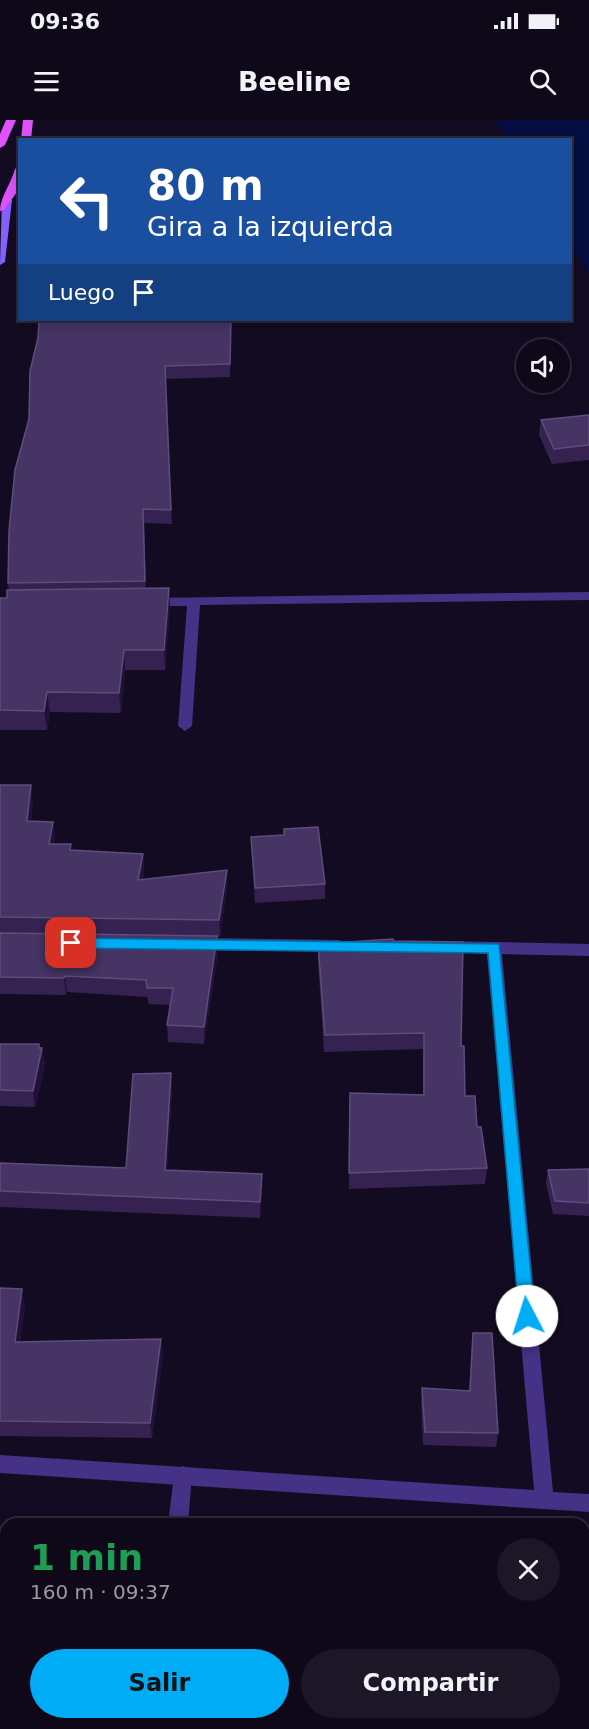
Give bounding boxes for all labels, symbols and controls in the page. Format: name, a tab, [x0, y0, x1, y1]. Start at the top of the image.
text: 09:36	[30, 9, 100, 34]
icon: menu	[30, 65, 63, 98]
icon: search	[526, 65, 559, 98]
text: Beeline	[238, 66, 351, 97]
text: 80 m	[147, 161, 264, 210]
icon: left	[48, 162, 126, 240]
text: Gira a la izquierda	[147, 211, 394, 242]
icon: arrive	[127, 276, 160, 309]
text: Luego	[48, 280, 115, 305]
map controls	[516, 339, 570, 393]
button: sound	[516, 339, 570, 393]
pin	[45, 917, 96, 968]
icon: arrive	[54, 926, 87, 959]
position arrow	[495, 1284, 559, 1348]
text: 1 min	[30, 1537, 143, 1578]
button: close	[497, 1538, 560, 1601]
text: 160 m · 09:37	[30, 1580, 171, 1604]
button: Salir	[30, 1649, 289, 1718]
button: Compartir	[301, 1649, 560, 1718]

